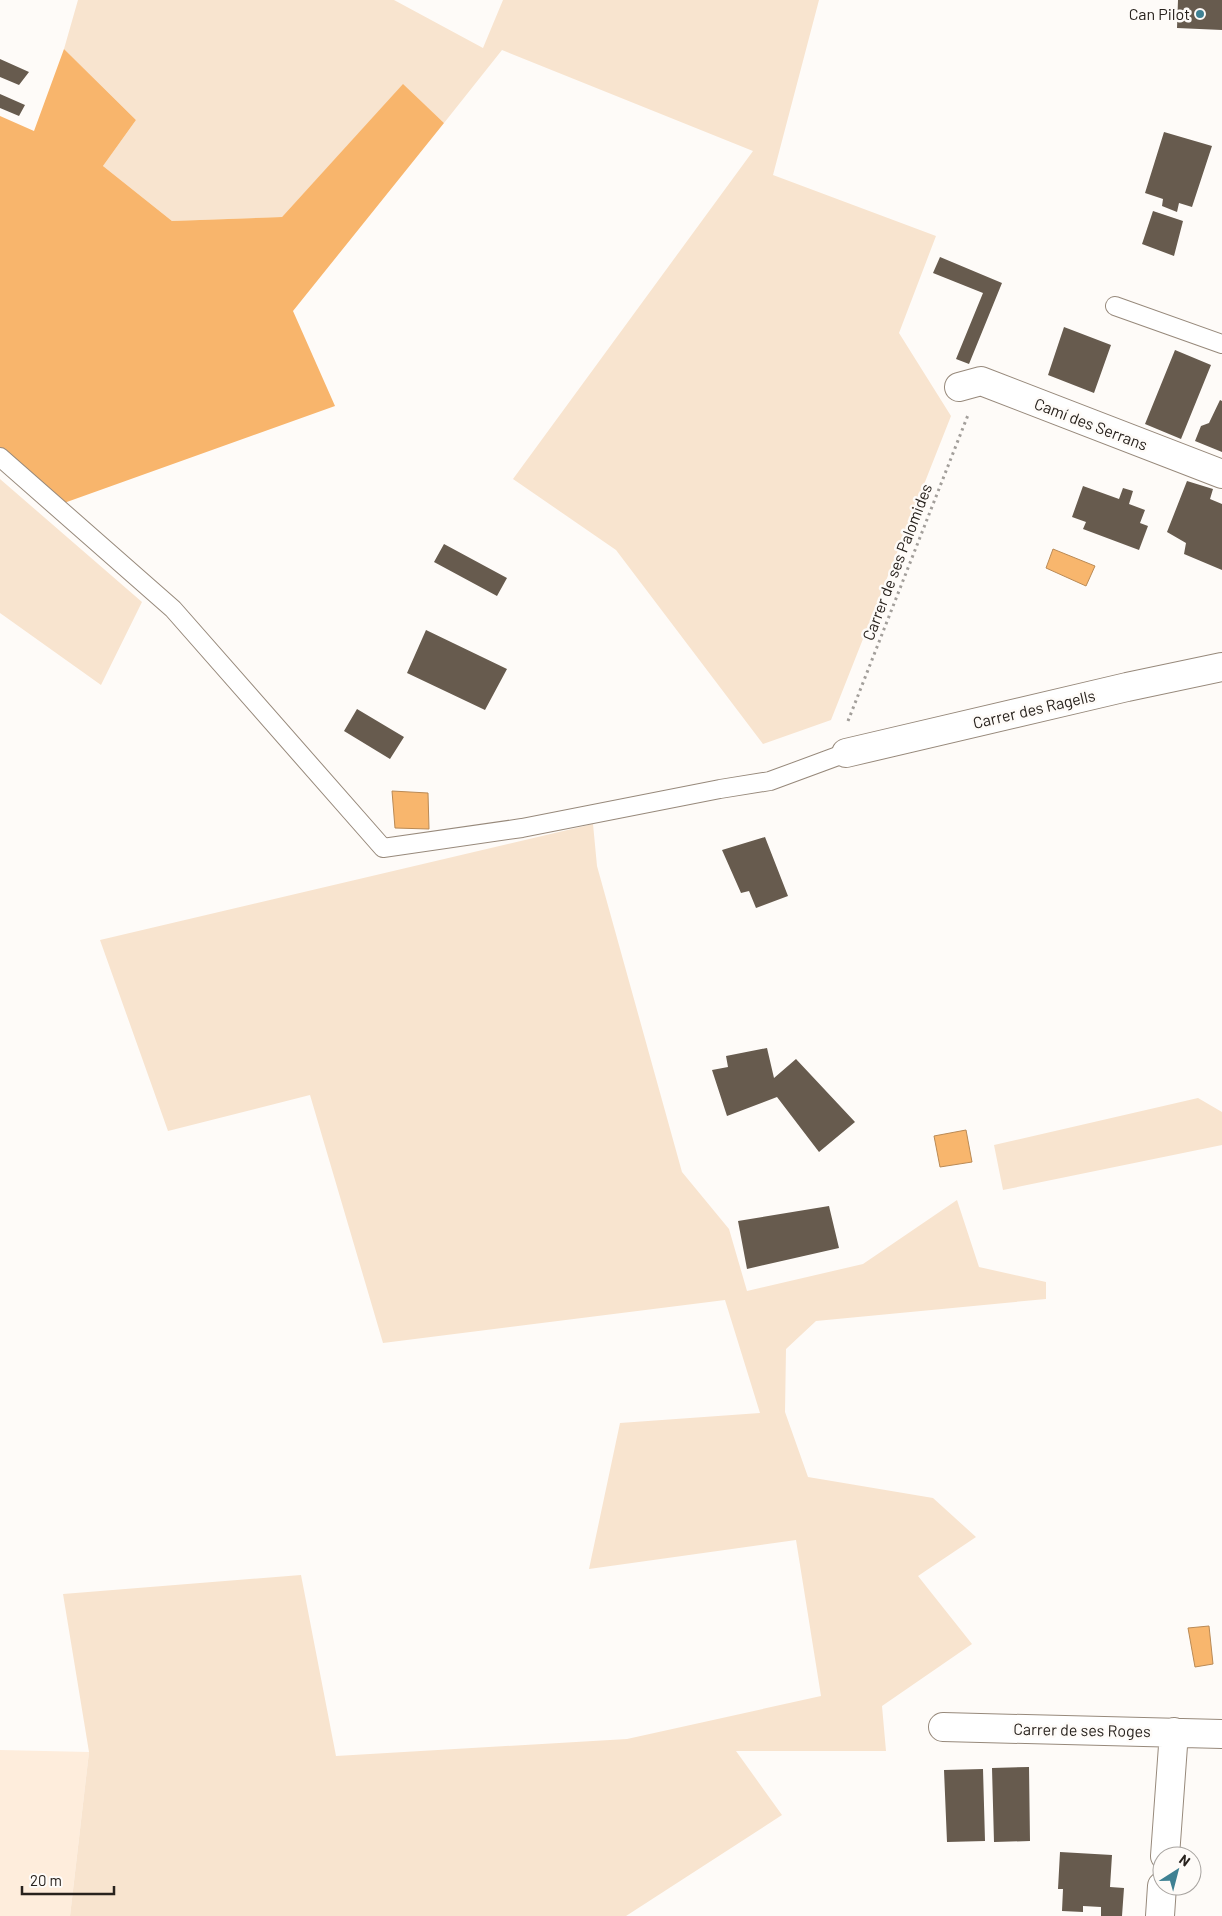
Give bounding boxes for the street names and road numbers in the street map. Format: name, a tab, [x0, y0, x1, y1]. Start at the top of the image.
street label: Camí des Serrans	[1032, 393, 1150, 454]
street label: Carrer de ses Palomides	[858, 481, 935, 643]
street label: Carrer des Ragells	[971, 685, 1097, 732]
street label: Carrer de ses Roges	[1013, 1719, 1151, 1740]

